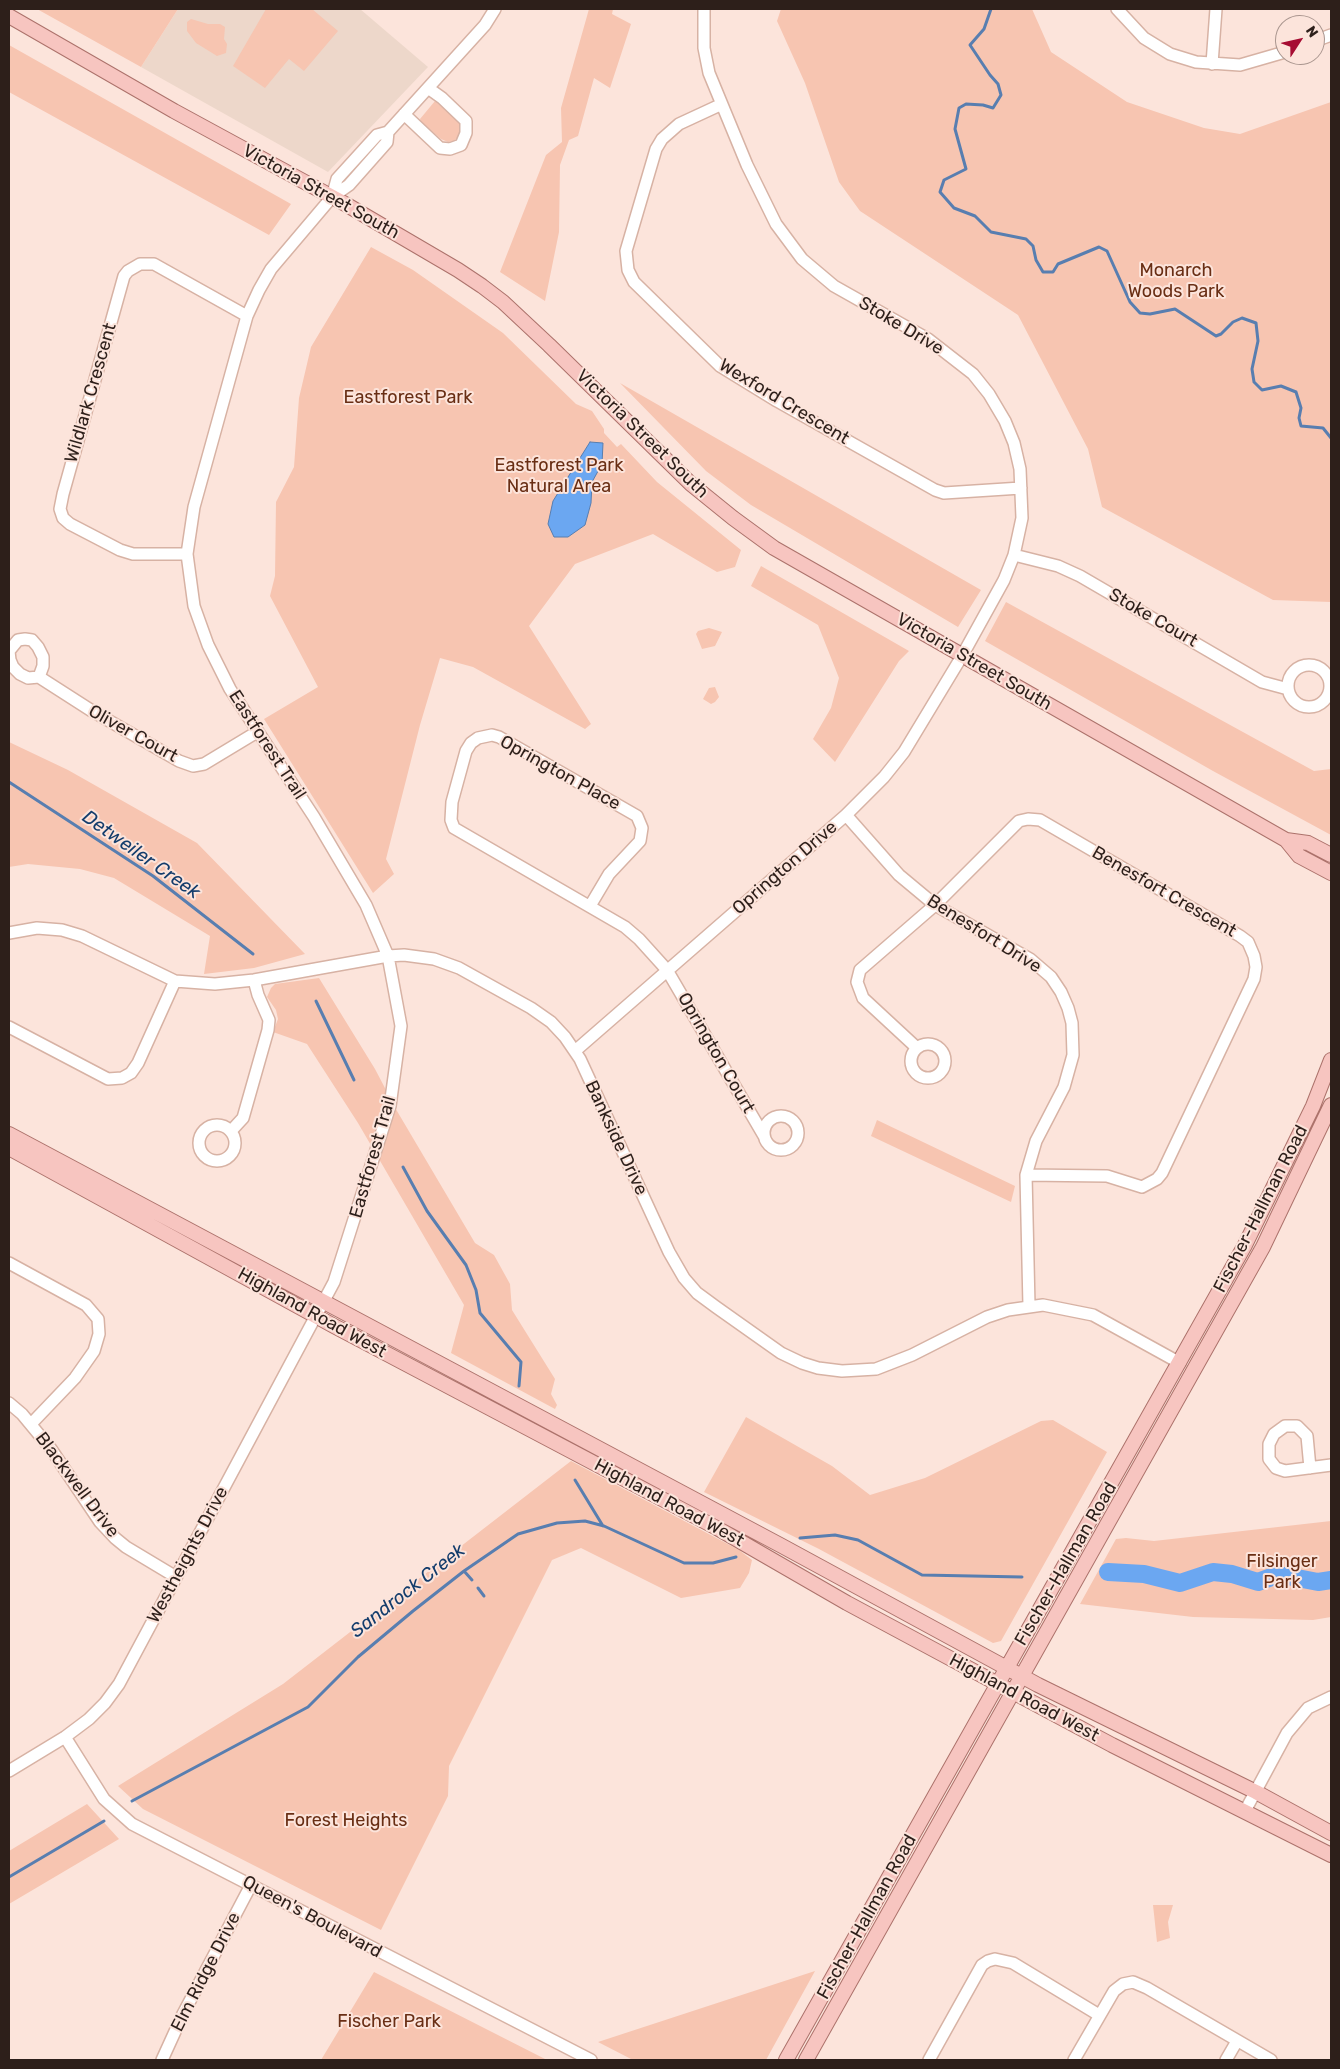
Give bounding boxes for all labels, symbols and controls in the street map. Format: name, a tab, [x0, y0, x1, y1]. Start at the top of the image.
north arrow	[1275, 15, 1325, 65]
text: N	[1302, 23, 1322, 41]
street label: Victoria Street South	[239, 140, 403, 244]
park label: Monarch Woods Park	[1128, 260, 1224, 302]
street label: Stoke Drive	[855, 292, 947, 360]
street label: Wildlark Crescent	[61, 321, 121, 465]
street label: Wexford Crescent	[715, 355, 853, 449]
street label: Victoria Street South	[571, 365, 713, 503]
park label: Eastforest Park	[344, 387, 472, 409]
park label: Eastforest Park Natural Area	[495, 455, 623, 498]
street label: Stoke Court	[1105, 584, 1201, 652]
street label: Victoria Street South	[892, 609, 1056, 715]
street label: Eastforest Trail	[224, 686, 310, 804]
street label: Oliver Court	[85, 701, 181, 767]
street label: Oprington Place	[496, 731, 624, 815]
water label: Detweiler Creek	[77, 806, 205, 904]
street label: Oprington Drive	[728, 817, 842, 919]
street label: Benesfort Crescent	[1088, 842, 1240, 942]
street label: Benesfort Drive	[923, 890, 1045, 978]
street label: Oprington Court	[673, 989, 759, 1117]
street label: Bankside Drive	[580, 1077, 652, 1199]
street label: Eastforest Trail	[345, 1094, 401, 1220]
street label: Fischer-Hallman Road	[1209, 1122, 1313, 1296]
street label: Highland Road West	[234, 1263, 390, 1363]
street label: Blackwell Drive	[30, 1428, 124, 1542]
street label: Highland Road West	[590, 1454, 748, 1552]
street label: Fischer-Hallman Road	[1010, 1478, 1122, 1650]
street label: Westheights Drive	[143, 1483, 233, 1627]
water label: Sandrock Creek	[346, 1539, 470, 1643]
park label: Filsinger Park	[1246, 1551, 1318, 1594]
street label: Highland Road West	[945, 1649, 1103, 1747]
park label: Forest Heights	[284, 1810, 408, 1832]
street label: Fischer-Hallman Road	[813, 1831, 921, 2003]
street label: Queen's Boulevard	[239, 1871, 385, 1963]
street label: Elm Ridge Drive	[167, 1909, 245, 2035]
park label: Fischer Park	[337, 2011, 441, 2033]

